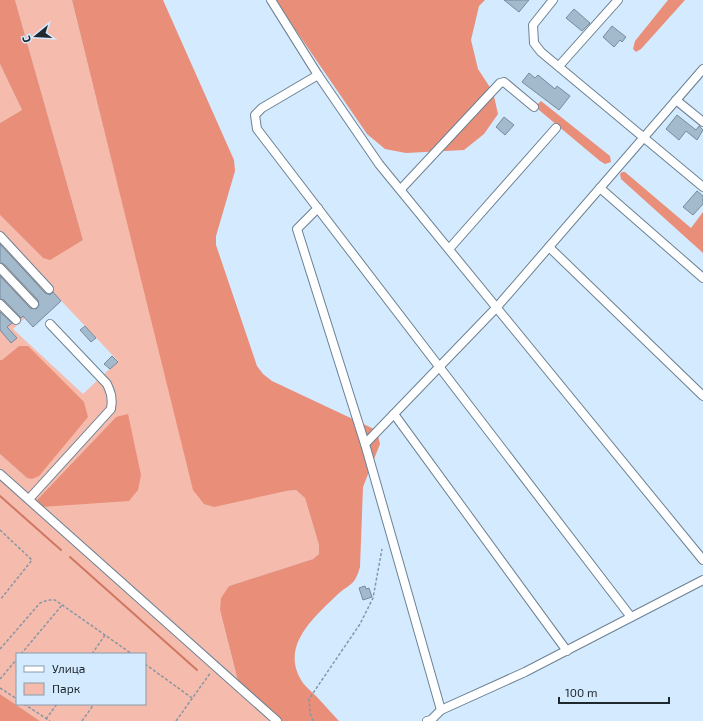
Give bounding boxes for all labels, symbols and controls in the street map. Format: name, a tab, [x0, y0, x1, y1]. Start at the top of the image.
north arrow	[16, 16, 56, 56]
text: С	[19, 34, 33, 44]
legend	[16, 653, 146, 705]
text: Улица	[52, 661, 85, 675]
scale bar	[559, 679, 669, 705]
text: Парк	[52, 681, 81, 695]
text: 100 m	[565, 685, 597, 699]

